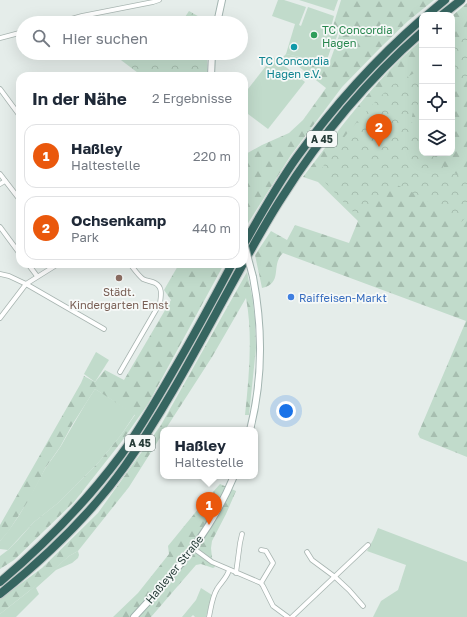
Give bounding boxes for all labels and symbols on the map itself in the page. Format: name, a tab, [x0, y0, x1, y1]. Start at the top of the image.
place label: TC Concordia Hagen	[322, 23, 392, 49]
marker: TC Concordia Hagen	[309, 30, 319, 40]
marker: TC Concordia Hagen e.V.	[289, 42, 299, 52]
place label: TC Concordia Hagen e.V.	[259, 54, 329, 80]
pin: 2	[366, 114, 392, 147]
road number: A 45	[307, 131, 337, 147]
marker: Städt. Kindergarten Emst	[114, 273, 124, 283]
place label: Städt. Kindergarten Emst	[69, 285, 169, 311]
place label: Raiffeisen-Markt	[299, 291, 387, 304]
marker: Raiffeisen-Markt	[286, 292, 296, 302]
your location	[276, 401, 296, 421]
road number: A 45	[125, 435, 155, 451]
pin: 1	[196, 492, 222, 525]
street label: Haßleyer Straße	[142, 532, 206, 606]

